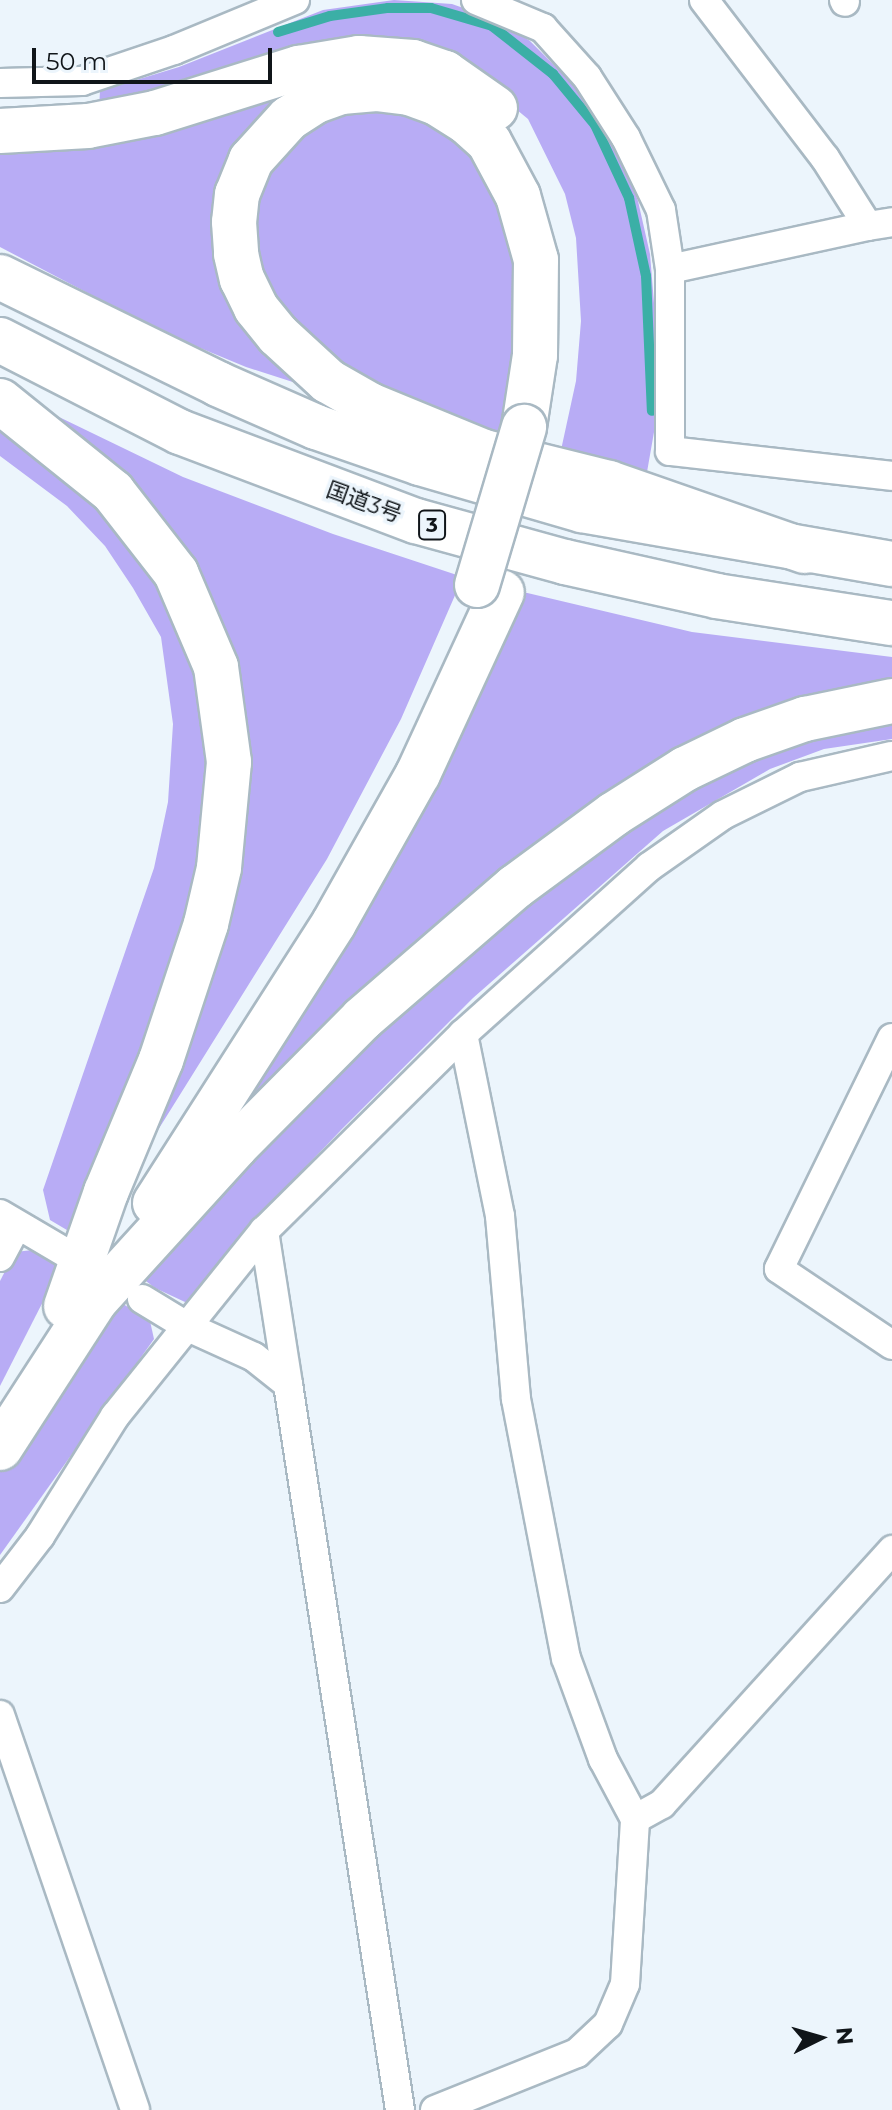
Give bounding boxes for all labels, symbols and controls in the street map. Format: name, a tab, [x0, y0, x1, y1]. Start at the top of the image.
scale bar	[36, 32, 276, 82]
text: 50 m	[46, 47, 107, 76]
street label: 国道3号	[323, 476, 405, 528]
road number: 3	[418, 509, 446, 541]
north arrow	[780, 1998, 860, 2078]
text: N	[830, 2026, 859, 2046]

